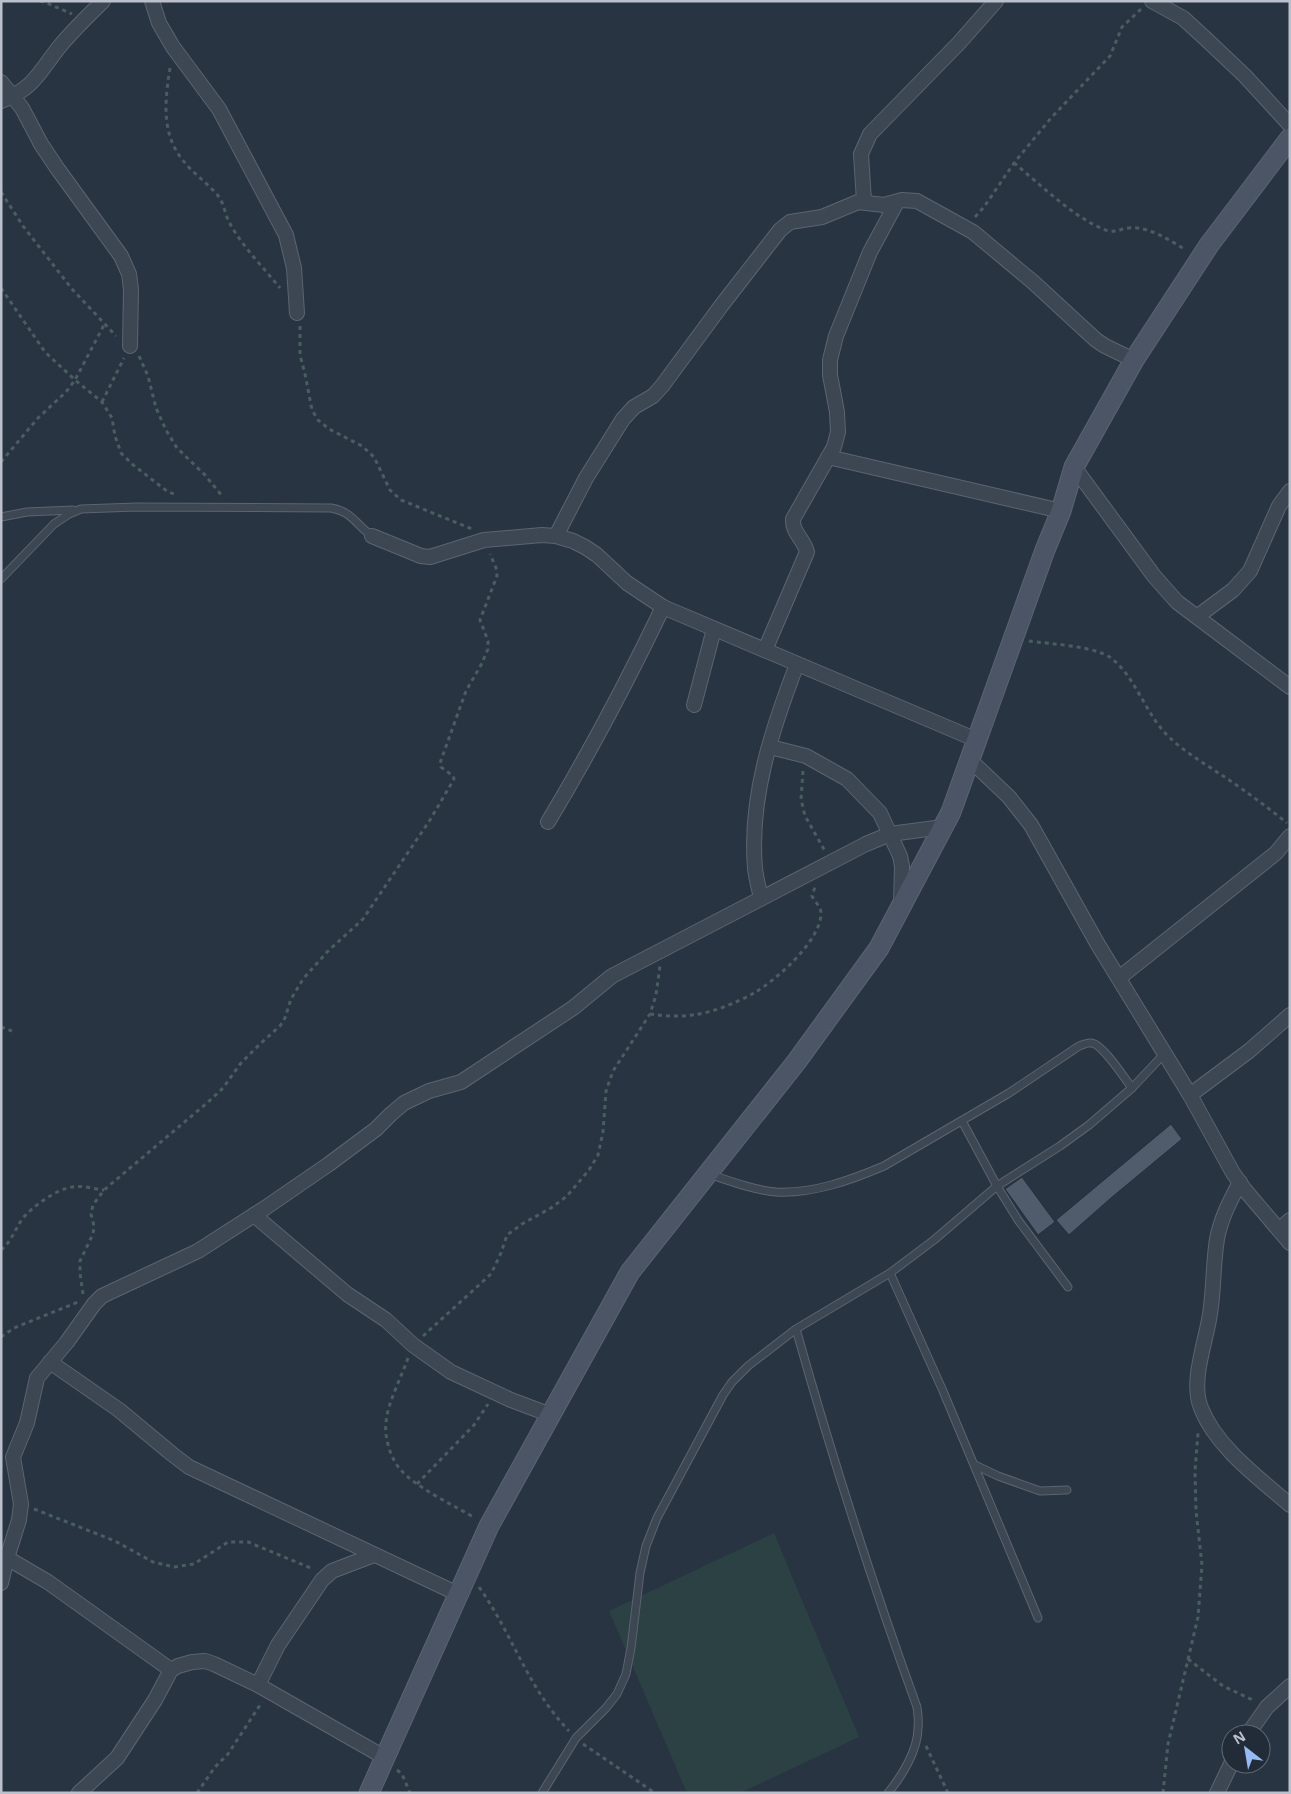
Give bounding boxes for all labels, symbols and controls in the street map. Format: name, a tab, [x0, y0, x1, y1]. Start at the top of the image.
north arrow	[1221, 1724, 1271, 1774]
text: N	[1229, 1726, 1249, 1749]

